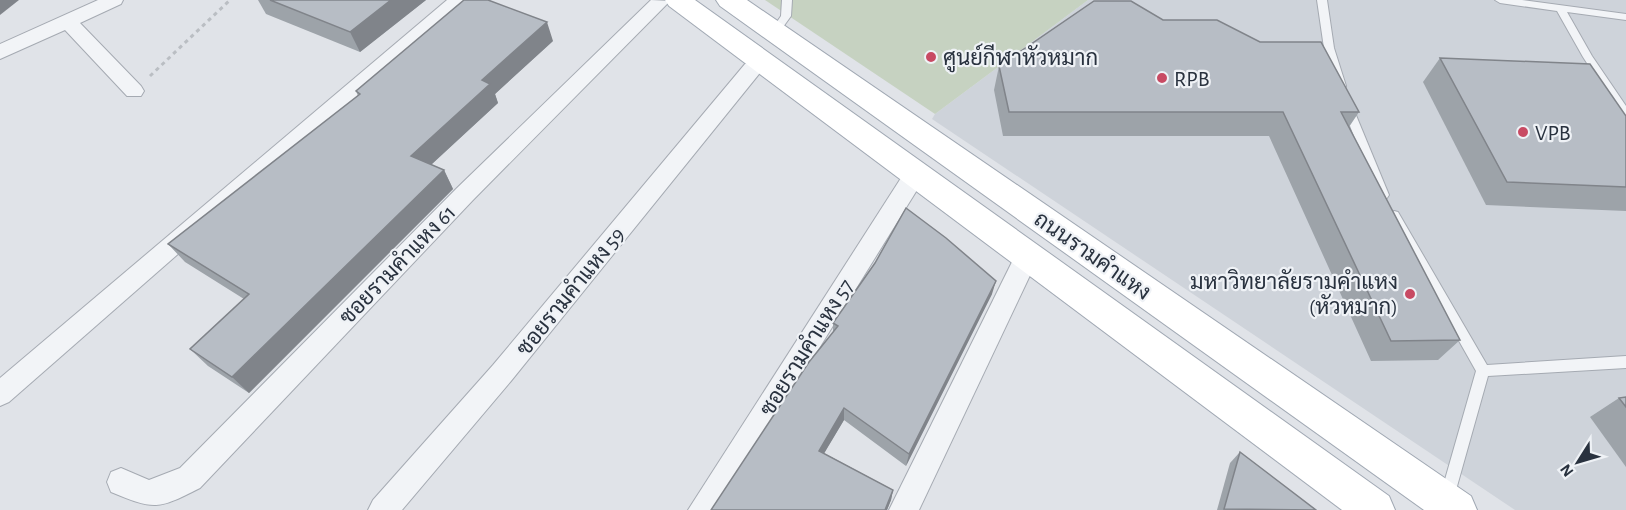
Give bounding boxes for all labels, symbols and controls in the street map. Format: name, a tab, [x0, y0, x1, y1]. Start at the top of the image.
place label: ศูนย์กีฬาหัวหมาก	[943, 43, 1098, 73]
marker: ศูนย์กีฬาหัวหมาก	[924, 50, 938, 64]
place label: RPB	[1174, 68, 1209, 90]
marker: RPB	[1155, 71, 1169, 85]
place label: VPB	[1535, 122, 1571, 144]
marker: VPB	[1516, 125, 1530, 139]
street label: ซอยรามคำแหง 61	[334, 200, 460, 328]
street label: ถนนรามคำแหง	[1030, 206, 1156, 304]
street label: ซอยรามคำแหง 59	[511, 222, 629, 360]
place label: มหาวิทยาลัยรามคำแหง (หัวหมาก)	[1190, 268, 1398, 318]
street label: ซอยรามคำแหง 57	[754, 274, 858, 420]
marker: มหาวิทยาลัยรามคำแหง (หัวหมาก)	[1403, 287, 1417, 301]
north arrow	[1548, 432, 1608, 492]
text: N	[1557, 461, 1577, 480]

